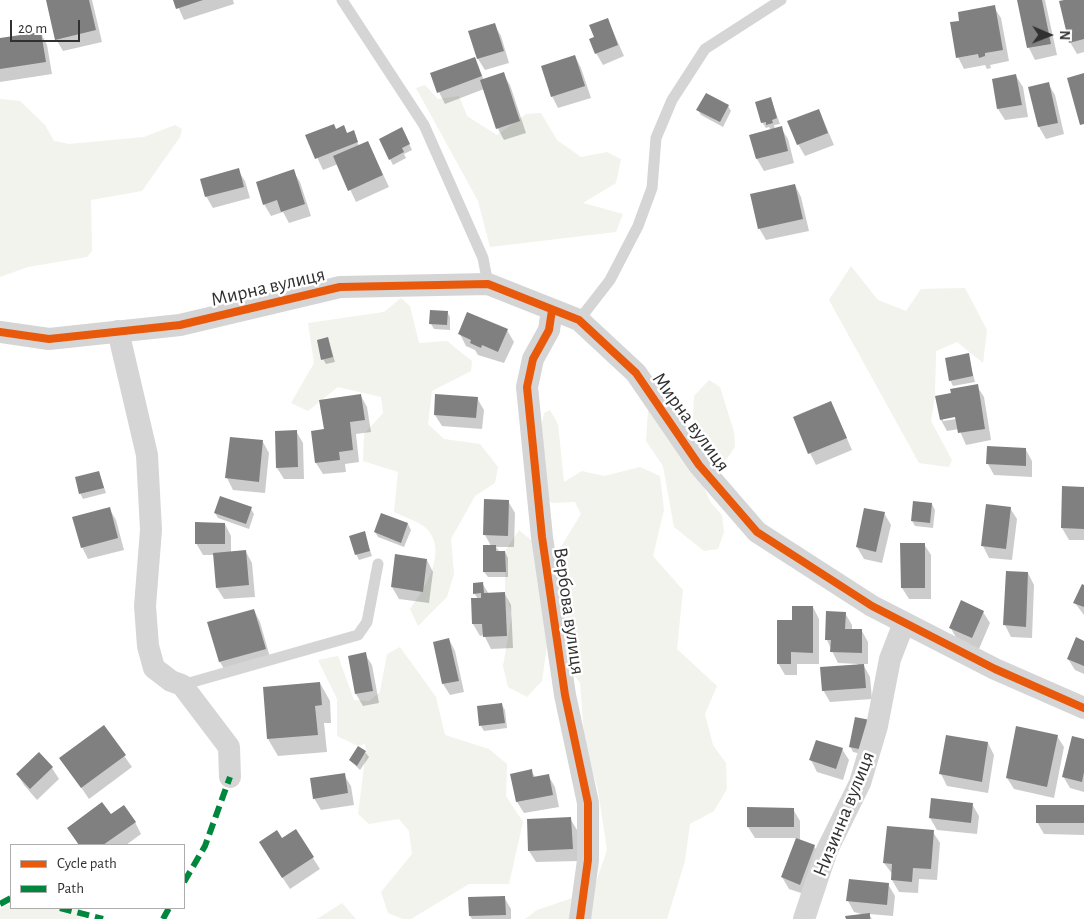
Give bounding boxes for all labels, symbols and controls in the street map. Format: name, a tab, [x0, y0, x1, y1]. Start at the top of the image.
scale bar	[12, 10, 82, 42]
north arrow	[1024, 10, 1074, 60]
text: 20 m	[18, 21, 47, 36]
text: N	[1057, 30, 1071, 40]
street label: Мирна вулиця	[208, 262, 328, 312]
street label: Мирна вулиця	[647, 368, 735, 476]
street label: Вербова вулиця	[548, 546, 590, 676]
street label: Низинна вулиця	[808, 748, 880, 880]
legend	[10, 844, 185, 909]
text: Cycle path	[57, 856, 117, 871]
text: Path	[57, 881, 84, 896]

